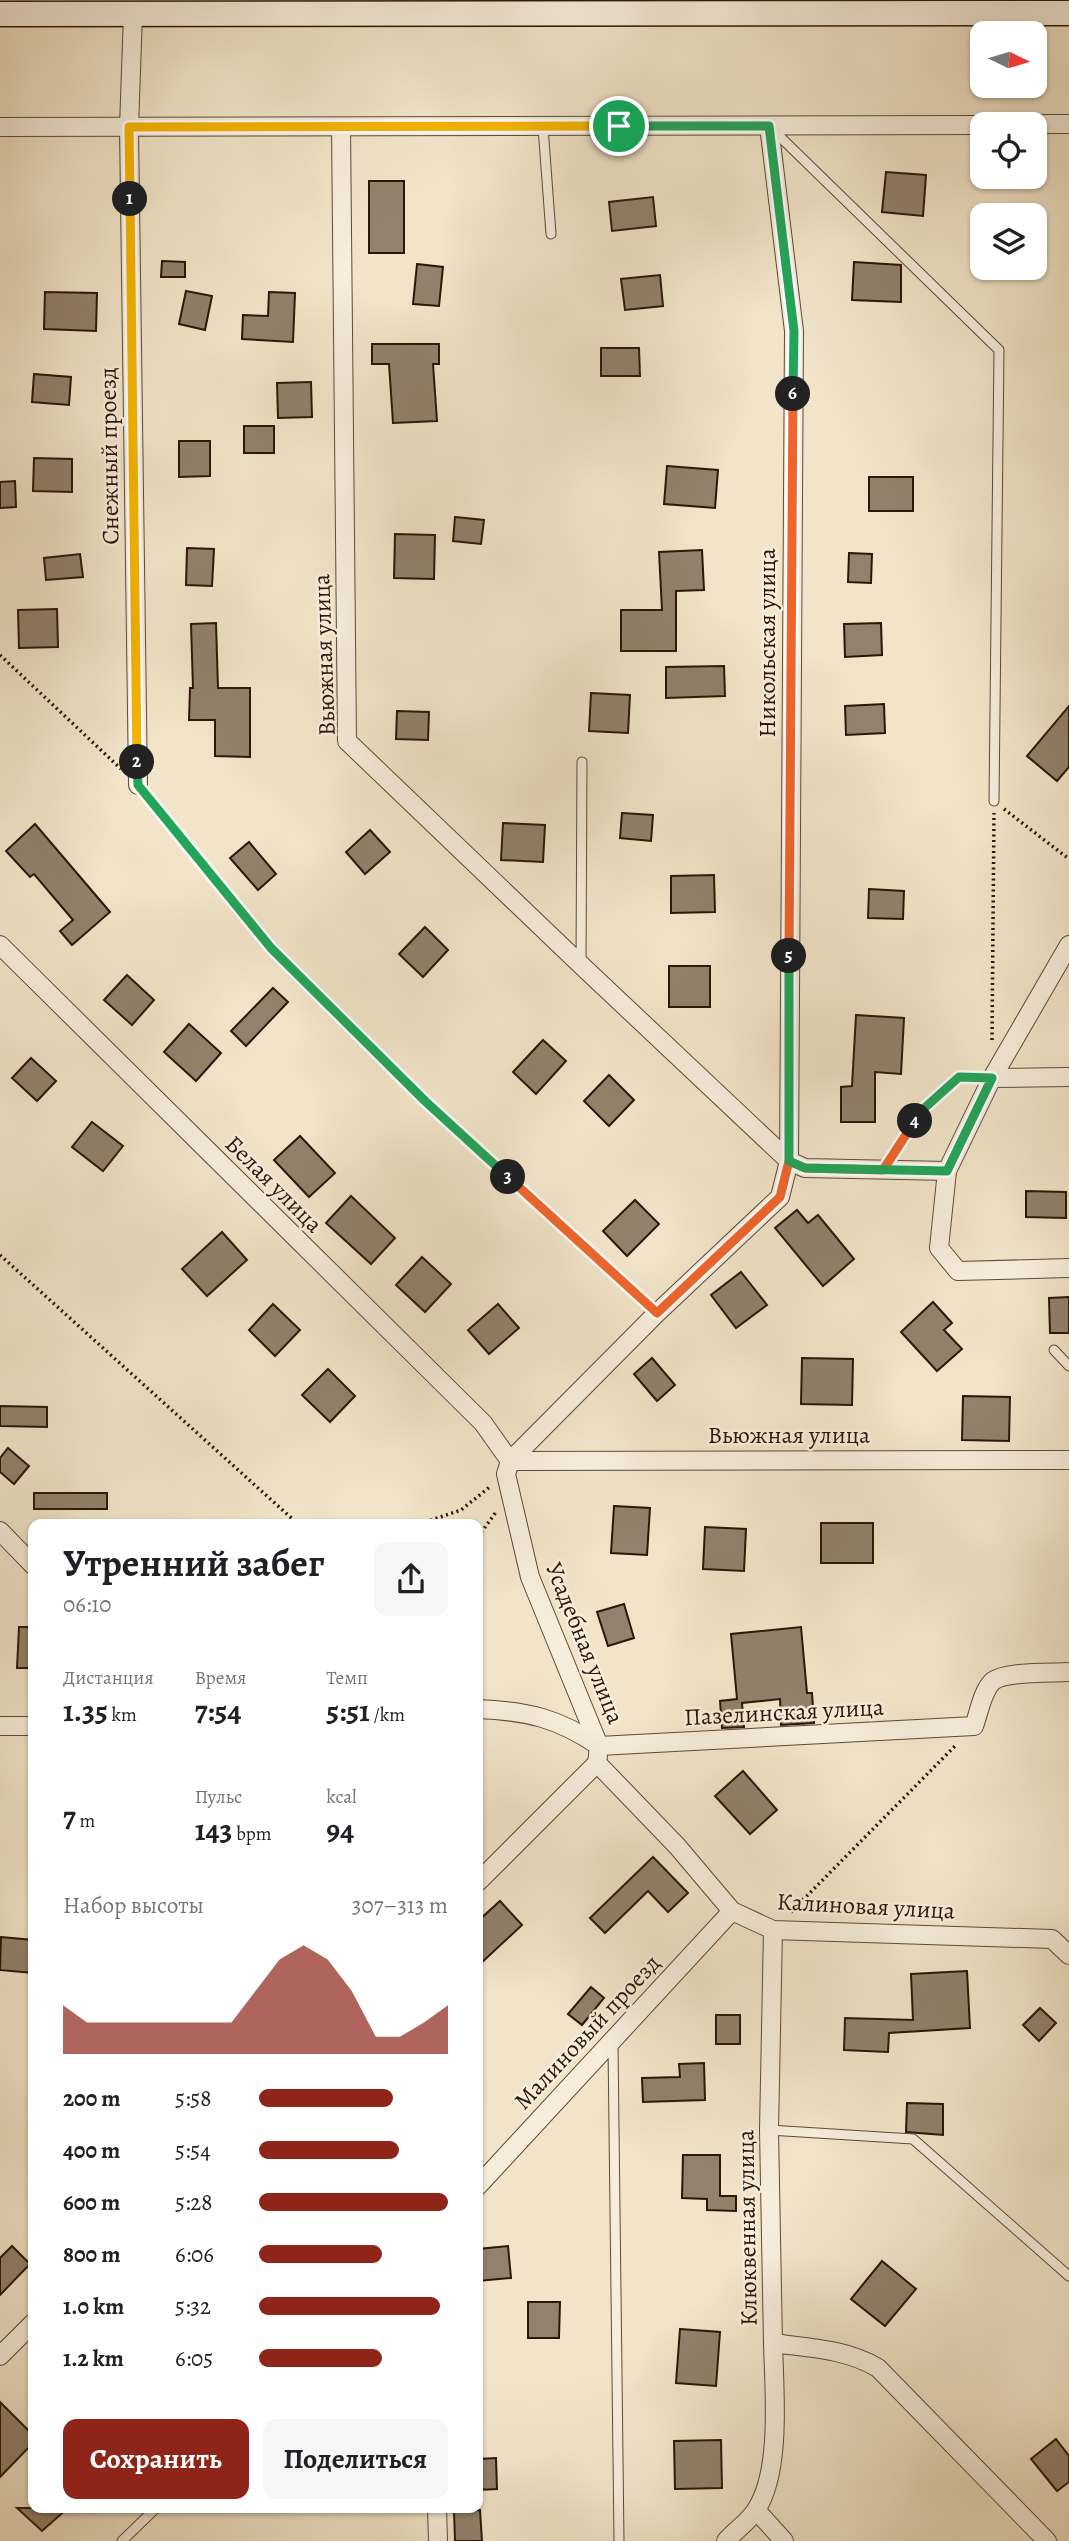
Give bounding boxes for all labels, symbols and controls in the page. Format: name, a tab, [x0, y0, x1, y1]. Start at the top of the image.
north arrow	[970, 21, 1046, 98]
map controls	[970, 21, 1047, 280]
pin	[589, 96, 649, 156]
icon: arrive	[600, 107, 638, 145]
button: locate	[970, 112, 1047, 189]
pin: 1	[113, 182, 148, 216]
text: 1	[126, 185, 133, 211]
button: layers	[970, 203, 1047, 280]
street label: Снежный проезд	[91, 367, 127, 545]
pin: 6	[776, 376, 810, 412]
text: 6	[788, 380, 797, 406]
street label: Никольская улица	[751, 548, 783, 738]
street label: Вьюжная улица	[305, 573, 343, 737]
pin: 2	[120, 744, 154, 780]
text: 2	[132, 748, 141, 774]
pin: 5	[772, 939, 806, 974]
text: 5	[784, 942, 793, 968]
pin: 4	[898, 1104, 932, 1138]
text: 4	[910, 1107, 919, 1133]
street label: Белая улица	[218, 1128, 330, 1240]
pin: 3	[490, 1160, 526, 1194]
text: 3	[503, 1163, 512, 1189]
street label: Вьюжная улица	[708, 1419, 870, 1451]
text: Утренний забег	[63, 1537, 324, 1589]
button: share	[374, 1542, 448, 1616]
street label: Усадебная улица	[538, 1558, 632, 1728]
text: 06:10	[63, 1589, 111, 1620]
text: Дистанция	[63, 1665, 154, 1691]
text: Время	[195, 1665, 246, 1691]
text: Темп	[326, 1665, 368, 1691]
text: 1.35	[63, 1691, 108, 1731]
text: 7:54	[195, 1691, 242, 1731]
text: 5:51	[326, 1691, 370, 1731]
street label: Пазелинская улица	[683, 1691, 885, 1733]
text: km	[108, 1702, 137, 1728]
text: /km	[370, 1702, 405, 1728]
text: Пульс	[195, 1784, 242, 1810]
text: kcal	[326, 1784, 357, 1810]
text: 7	[63, 1797, 76, 1837]
text: m	[76, 1808, 95, 1834]
text: 143	[195, 1810, 232, 1850]
text: 94	[326, 1810, 354, 1850]
text: bpm	[232, 1821, 272, 1847]
street label: Калиновая улица	[776, 1885, 956, 1927]
text: Набор высоты	[63, 1890, 204, 1921]
text: 307–313 m	[352, 1890, 448, 1921]
street label: Малиновый проезд	[507, 1948, 667, 2116]
text: 200 m	[63, 2083, 121, 2114]
text: 5:58	[175, 2083, 211, 2114]
street label: Клюквенная улица	[729, 2130, 765, 2326]
text: 400 m	[63, 2135, 120, 2166]
text: 5:54	[175, 2135, 211, 2166]
text: 600 m	[63, 2187, 120, 2218]
text: 5:28	[175, 2187, 212, 2218]
text: 800 m	[63, 2239, 120, 2270]
text: 6:06	[175, 2239, 214, 2270]
text: 1.0 km	[63, 2291, 124, 2322]
text: 5:32	[175, 2291, 211, 2322]
text: 1.2 km	[63, 2343, 124, 2374]
text: 6:05	[175, 2343, 213, 2374]
button: Сохранить	[63, 2419, 249, 2499]
button: Поделиться	[263, 2419, 448, 2499]

